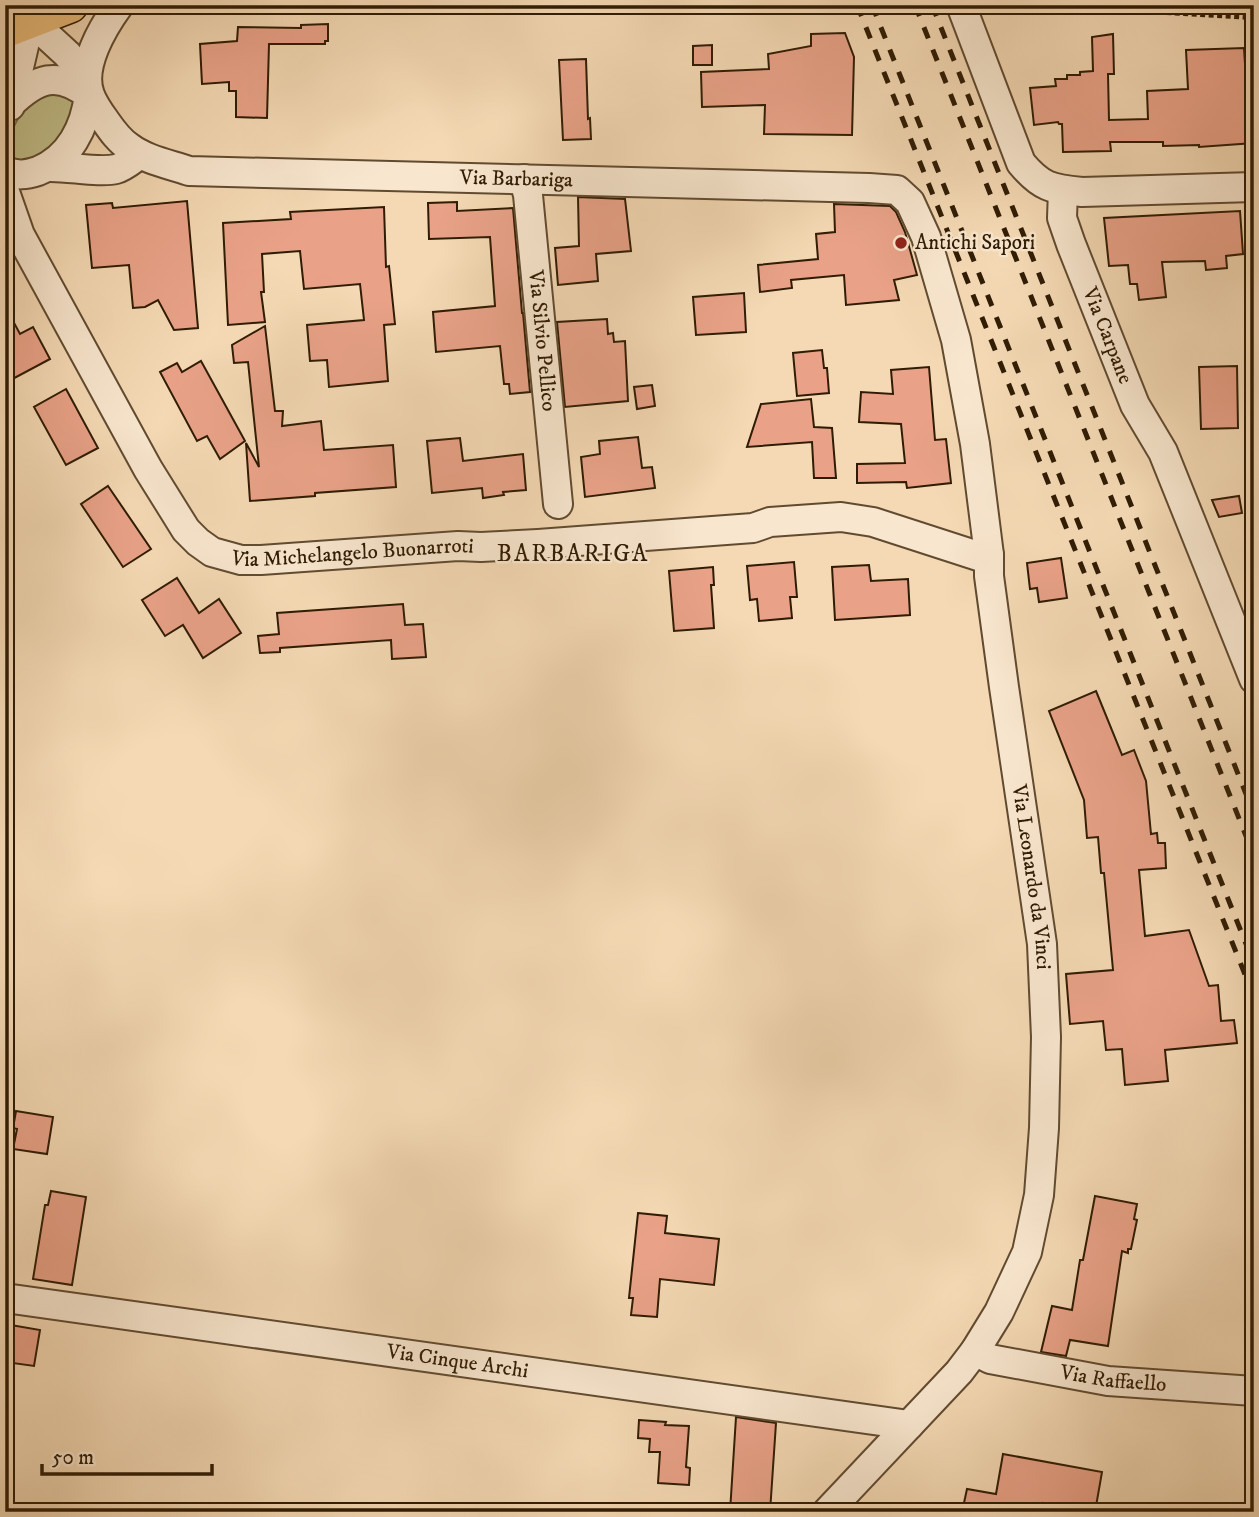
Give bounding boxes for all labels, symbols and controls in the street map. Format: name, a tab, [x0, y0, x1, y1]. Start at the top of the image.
street label: Via Barbariga	[458, 165, 573, 194]
place label: Antichi Sapori	[915, 230, 1035, 256]
marker: Antichi Sapori	[893, 235, 909, 251]
street label: Via Silvio Pellico	[522, 268, 562, 413]
street label: Via Carpane	[1076, 282, 1138, 388]
street label: Via Michelangelo Buonarroti	[227, 533, 474, 574]
district label: BARBARIGA	[497, 539, 649, 569]
street label: Via Leonardo da Vinci	[1005, 782, 1056, 970]
street label: Via Cinque Archi	[384, 1339, 530, 1384]
street label: Via Raffaello	[1057, 1359, 1167, 1398]
scale bar	[42, 1433, 212, 1477]
text: 50 m	[52, 1445, 94, 1471]

